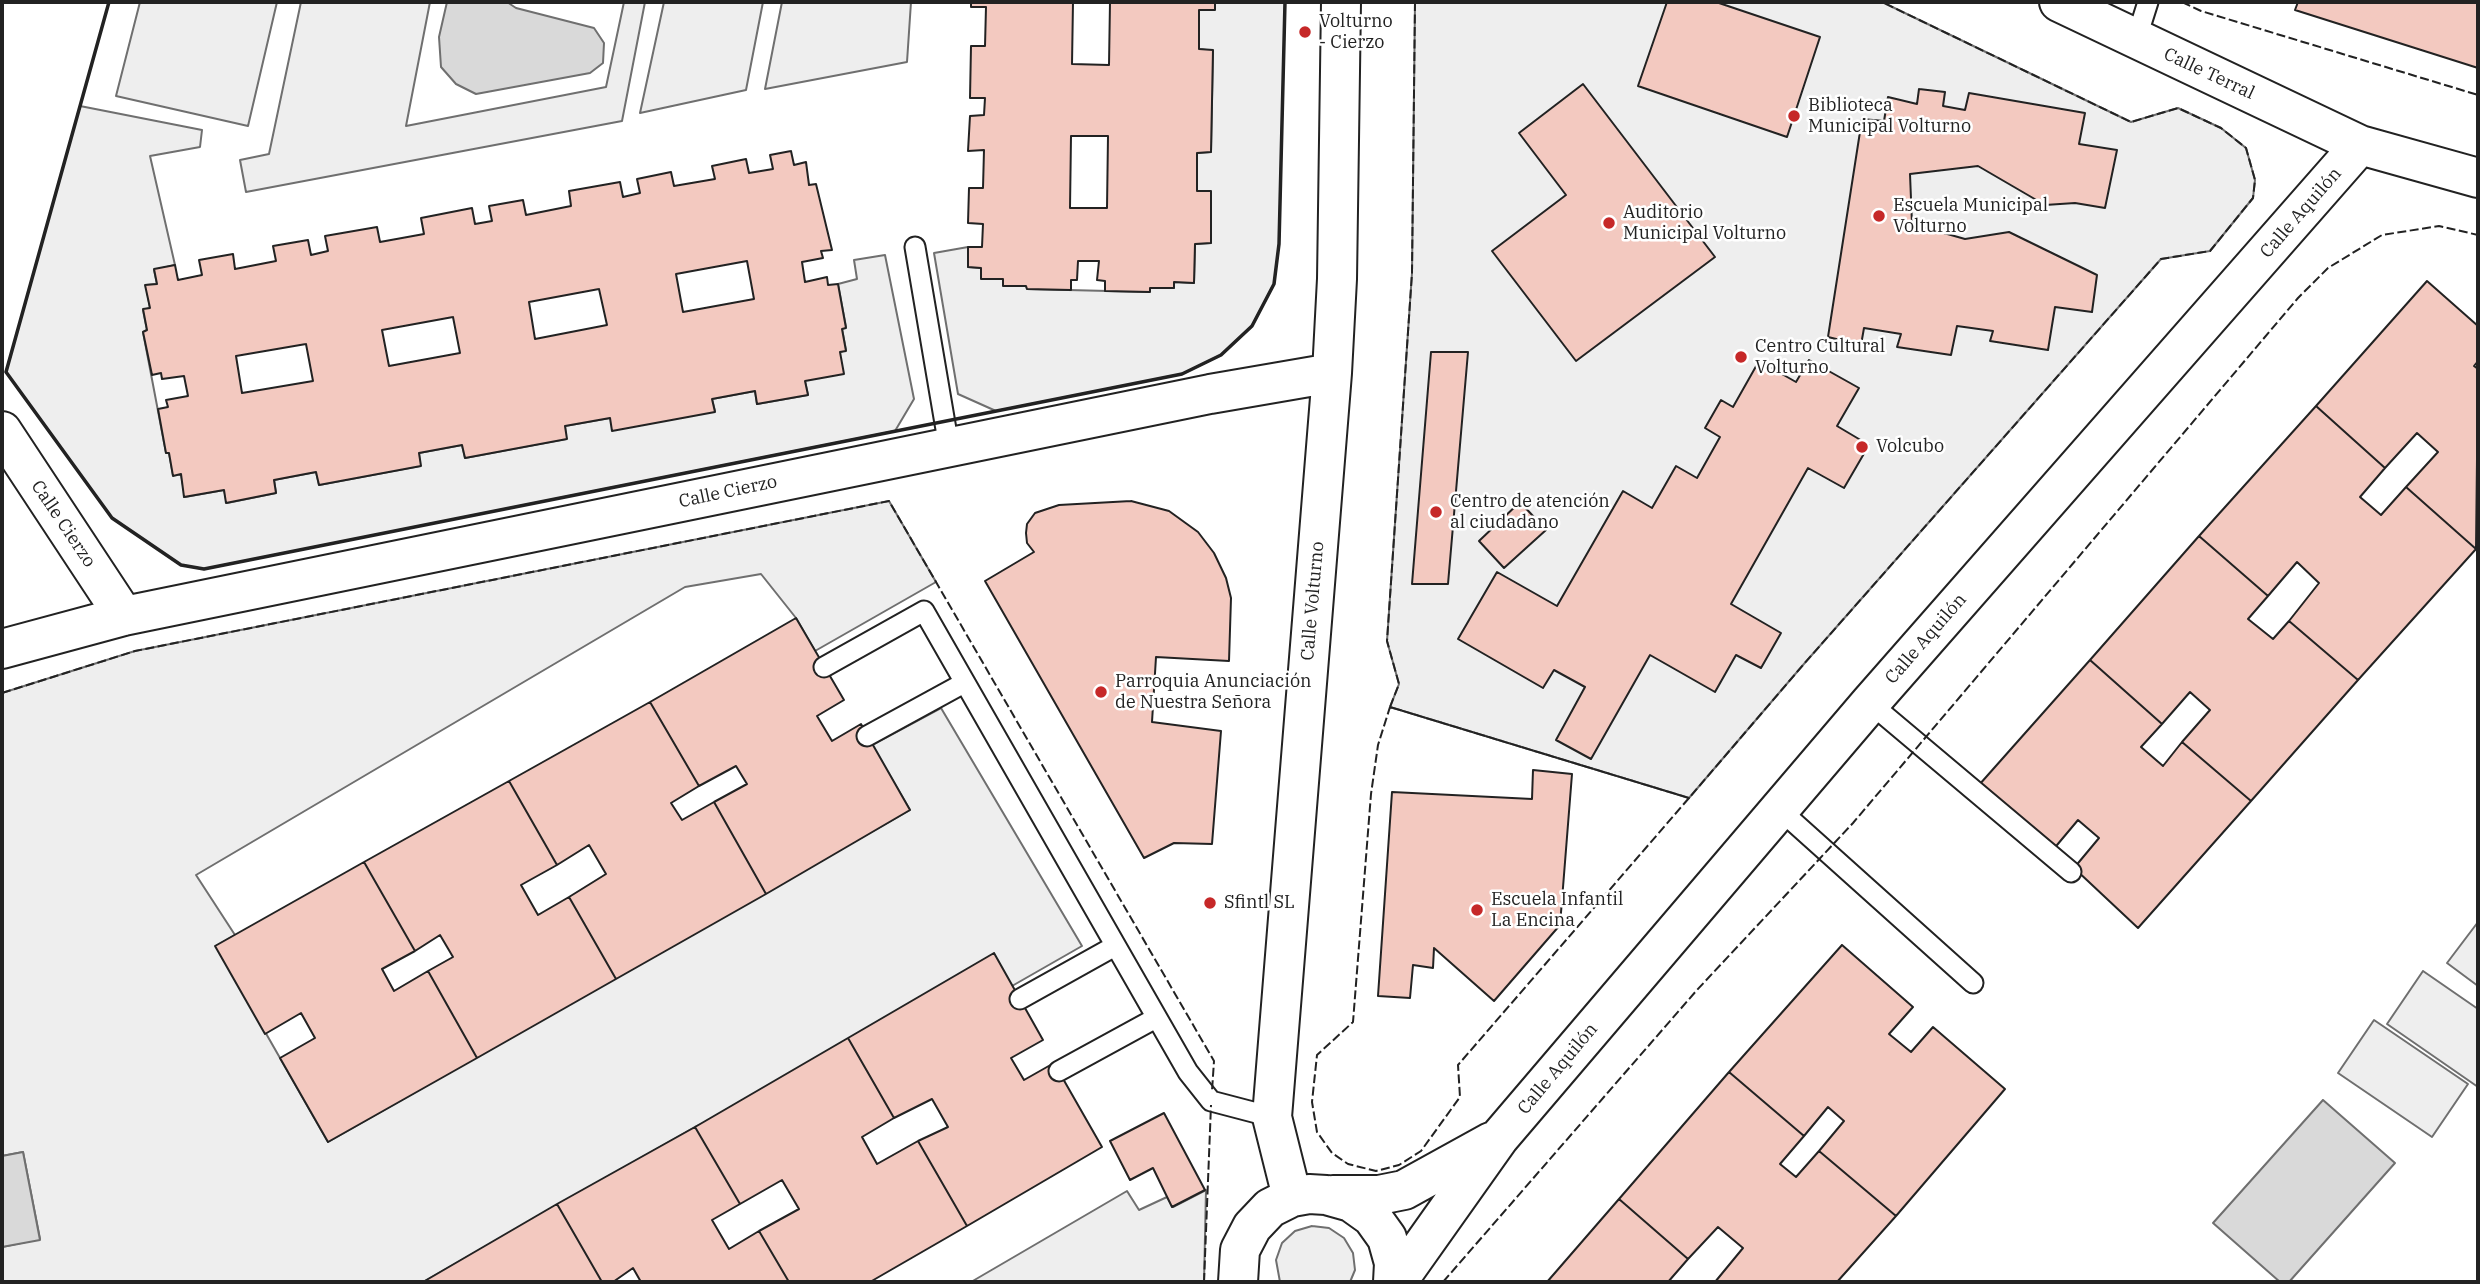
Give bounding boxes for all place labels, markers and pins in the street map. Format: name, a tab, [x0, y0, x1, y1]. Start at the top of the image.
place label: Volturno - Cierzo	[1319, 11, 1393, 54]
marker: Volturno - Cierzo	[1297, 24, 1313, 40]
place label: Biblioteca Municipal Volturno	[1808, 95, 1971, 138]
marker: Biblioteca Municipal Volturno	[1786, 108, 1802, 124]
place label: Escuela Municipal Volturno	[1893, 195, 2048, 238]
place label: Auditorio Municipal Volturno	[1623, 202, 1786, 244]
marker: Escuela Municipal Volturno	[1871, 208, 1887, 224]
marker: Auditorio Municipal Volturno	[1601, 215, 1617, 231]
place label: Centro Cultural Volturno	[1755, 336, 1885, 378]
marker: Centro Cultural Volturno	[1733, 349, 1749, 365]
place label: Volcubo	[1876, 436, 1944, 458]
marker: Volcubo	[1854, 439, 1870, 455]
place label: Centro de atención al ciudadano	[1450, 491, 1610, 534]
marker: Centro de atención al ciudadano	[1428, 504, 1444, 520]
place label: Parroquia Anunciación de Nuestra Señora	[1115, 671, 1312, 714]
marker: Parroquia Anunciación de Nuestra Señora	[1093, 684, 1109, 700]
place label: Escuela Infantil La Encina	[1491, 889, 1623, 932]
place label: Sfintl SL	[1224, 892, 1295, 914]
marker: Sfintl SL	[1202, 895, 1218, 911]
marker: Escuela Infantil La Encina	[1469, 902, 1485, 918]

